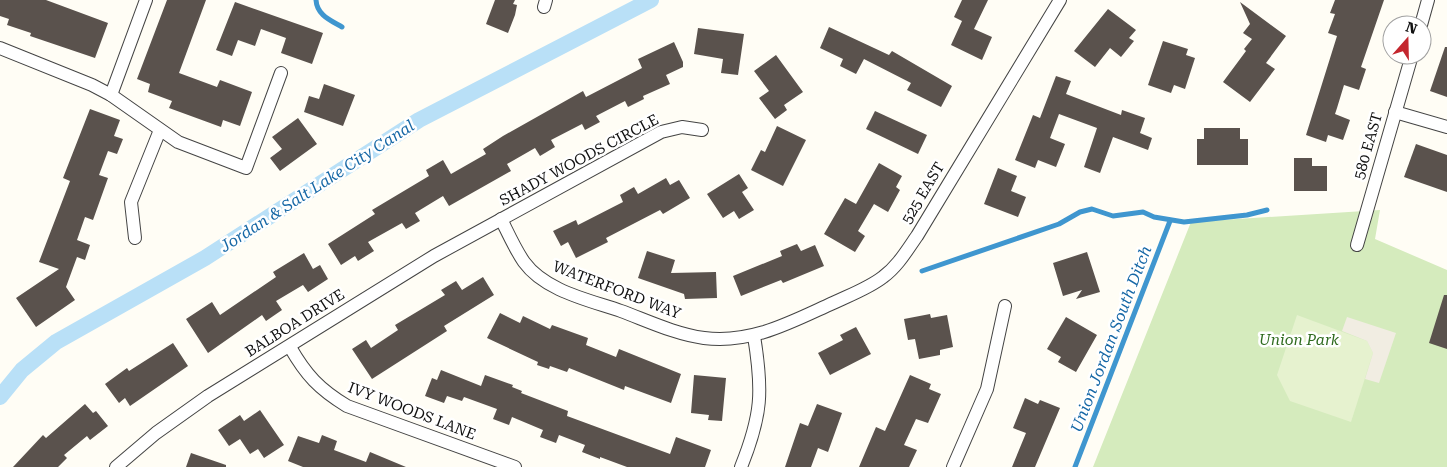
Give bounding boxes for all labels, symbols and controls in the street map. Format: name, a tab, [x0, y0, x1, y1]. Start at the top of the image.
north arrow	[1382, 15, 1432, 65]
text: N	[1404, 18, 1419, 37]
street label: SHADY WOODS CIRCLE	[496, 110, 662, 210]
street label: 580 EAST	[1350, 111, 1386, 181]
water label: Jordan & Salt Lake City Canal	[216, 116, 418, 257]
street label: 525 EAST	[898, 159, 948, 227]
water label: Union Jordan South Ditch	[1067, 243, 1155, 435]
street label: WATERFORD WAY	[550, 257, 684, 323]
street label: BALBOA DRIVE	[242, 285, 348, 361]
park label: Union Park	[1259, 331, 1340, 349]
street label: IVY WOODS LANE	[346, 378, 478, 444]

